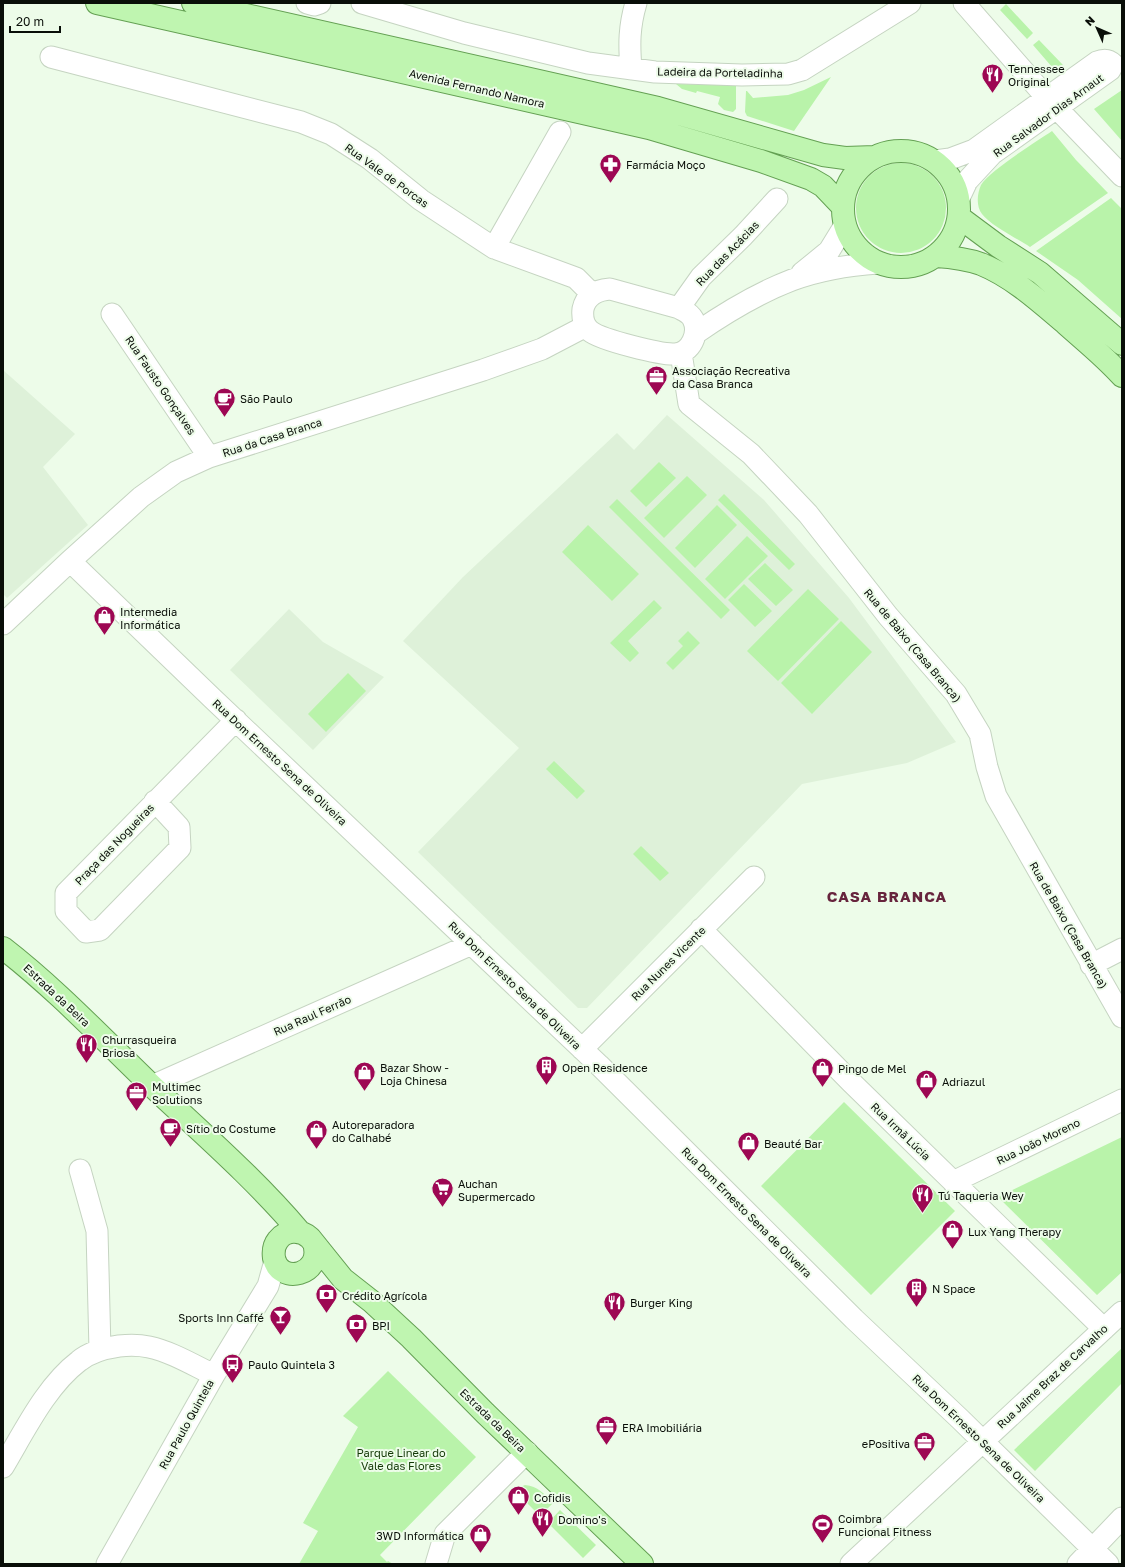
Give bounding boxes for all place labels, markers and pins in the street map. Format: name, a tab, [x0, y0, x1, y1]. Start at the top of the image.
restaurant icon: Tennessee Original	[979, 61, 1005, 94]
place label: Tennessee Original	[1008, 62, 1065, 88]
pharmacy icon: Farmácia Moço	[597, 151, 623, 184]
place label: Farmácia Moço	[626, 158, 706, 171]
office icon: Associação Recreativa da Casa Branca	[644, 363, 670, 396]
place label: Associação Recreativa da Casa Branca	[672, 364, 790, 390]
cafe icon: São Paulo	[211, 385, 237, 418]
place label: São Paulo	[240, 392, 293, 405]
shop icon: Intermedia Informática	[91, 604, 117, 637]
place label: Intermedia Informática	[120, 605, 180, 631]
restaurant icon: Churrasqueira Briosa	[73, 1032, 99, 1065]
place label: Churrasqueira Briosa	[102, 1033, 177, 1059]
building icon: Open Residence	[533, 1054, 559, 1087]
shop icon: Pingo de Mel	[809, 1055, 835, 1088]
shop icon: Bazar Show - Loja Chinesa	[352, 1060, 378, 1093]
place label: Bazar Show - Loja Chinesa	[380, 1061, 449, 1087]
place label: Open Residence	[562, 1061, 648, 1074]
place label: Pingo de Mel	[838, 1062, 907, 1075]
shop icon: Adriazul	[914, 1068, 940, 1101]
place label: Adriazul	[942, 1075, 986, 1088]
office icon: Multimec Solutions	[123, 1079, 149, 1112]
place label: Multimec Solutions	[152, 1080, 203, 1106]
cafe icon: Sítio do Costume	[157, 1115, 183, 1148]
shop icon: Autoreparadora do Calhabé	[304, 1117, 330, 1150]
place label: Autoreparadora do Calhabé	[332, 1118, 415, 1144]
place label: Sítio do Costume	[186, 1122, 276, 1135]
shop icon: Beauté Bar	[735, 1130, 761, 1163]
place label: Beauté Bar	[764, 1137, 823, 1150]
supermarket icon: Auchan Supermercado	[429, 1176, 455, 1209]
place label: Auchan Supermercado	[458, 1177, 535, 1203]
restaurant icon: Tú Taqueria Wey	[909, 1182, 935, 1215]
place label: Tú Taqueria Wey	[938, 1189, 1024, 1202]
shop icon: Lux Yang Therapy	[940, 1218, 966, 1251]
place label: Lux Yang Therapy	[968, 1225, 1061, 1238]
building icon: N Space	[903, 1275, 929, 1308]
bank icon: Crédito Agrícola	[313, 1282, 339, 1315]
place label: N Space	[932, 1282, 976, 1295]
place label: Crédito Agrícola	[342, 1289, 427, 1302]
restaurant icon: Burger King	[602, 1289, 628, 1322]
place label: Burger King	[630, 1296, 692, 1309]
bar icon: Sports Inn Caffé	[267, 1304, 293, 1337]
place label: Sports Inn Caffé	[178, 1311, 264, 1324]
bank icon: BPI	[343, 1312, 369, 1345]
place label: BPI	[372, 1319, 390, 1332]
bus stop icon: Paulo Quintela 3	[219, 1351, 245, 1384]
place label: Paulo Quintela 3	[248, 1358, 335, 1371]
office icon: ERA Imobiliária	[594, 1414, 620, 1447]
place label: ERA Imobiliária	[622, 1421, 702, 1434]
office icon: ePositiva	[912, 1430, 938, 1463]
place label: ePositiva	[862, 1437, 910, 1450]
shop icon: Cofidis	[506, 1484, 532, 1517]
place label: Cofidis	[534, 1491, 571, 1504]
restaurant icon: Domino's	[530, 1506, 556, 1539]
sports icon: Coimbra Funcional Fitness	[810, 1511, 836, 1544]
place label: Coimbra Funcional Fitness	[838, 1512, 932, 1538]
place label: Domino's	[558, 1513, 607, 1526]
shop icon: 3WD Informática	[467, 1522, 493, 1555]
place label: 3WD Informática	[376, 1529, 464, 1542]

